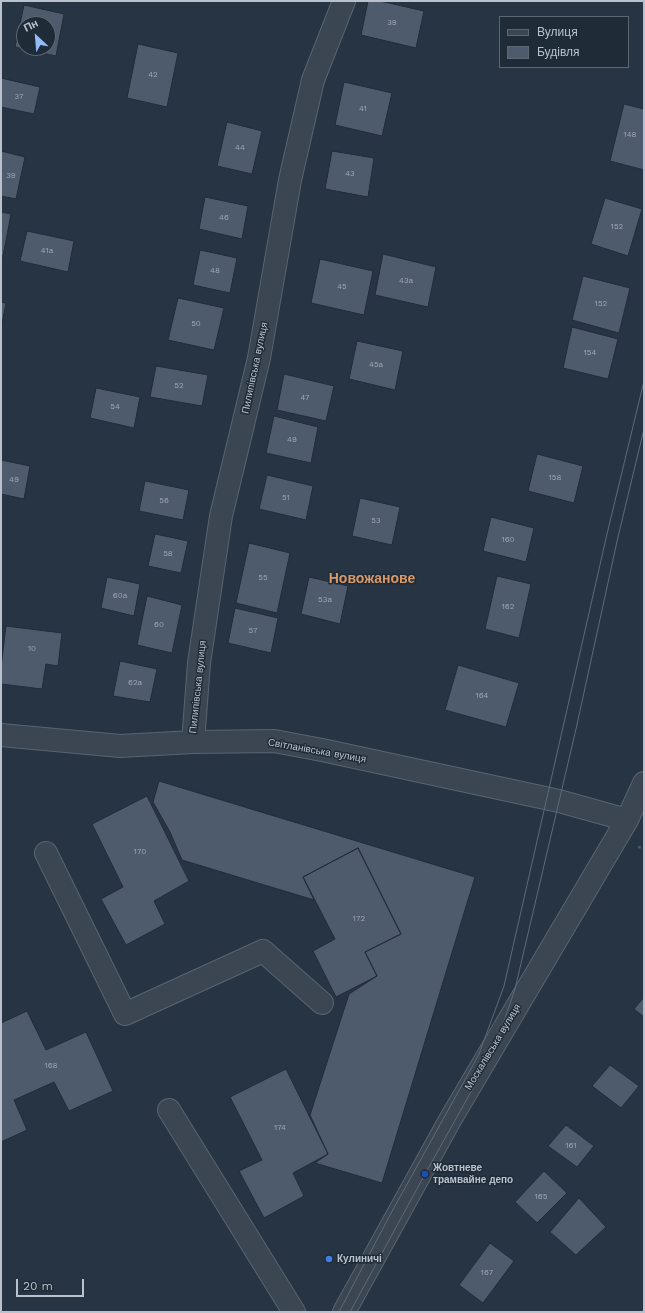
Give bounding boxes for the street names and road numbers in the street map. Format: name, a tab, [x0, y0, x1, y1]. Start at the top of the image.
street label: Пилипівська вулиця	[239, 321, 271, 415]
street label: Пилипівська вулиця	[187, 640, 209, 734]
street label: Світланівська вулиця	[267, 736, 367, 766]
street label: Москалівська вулиця	[462, 1002, 524, 1092]

